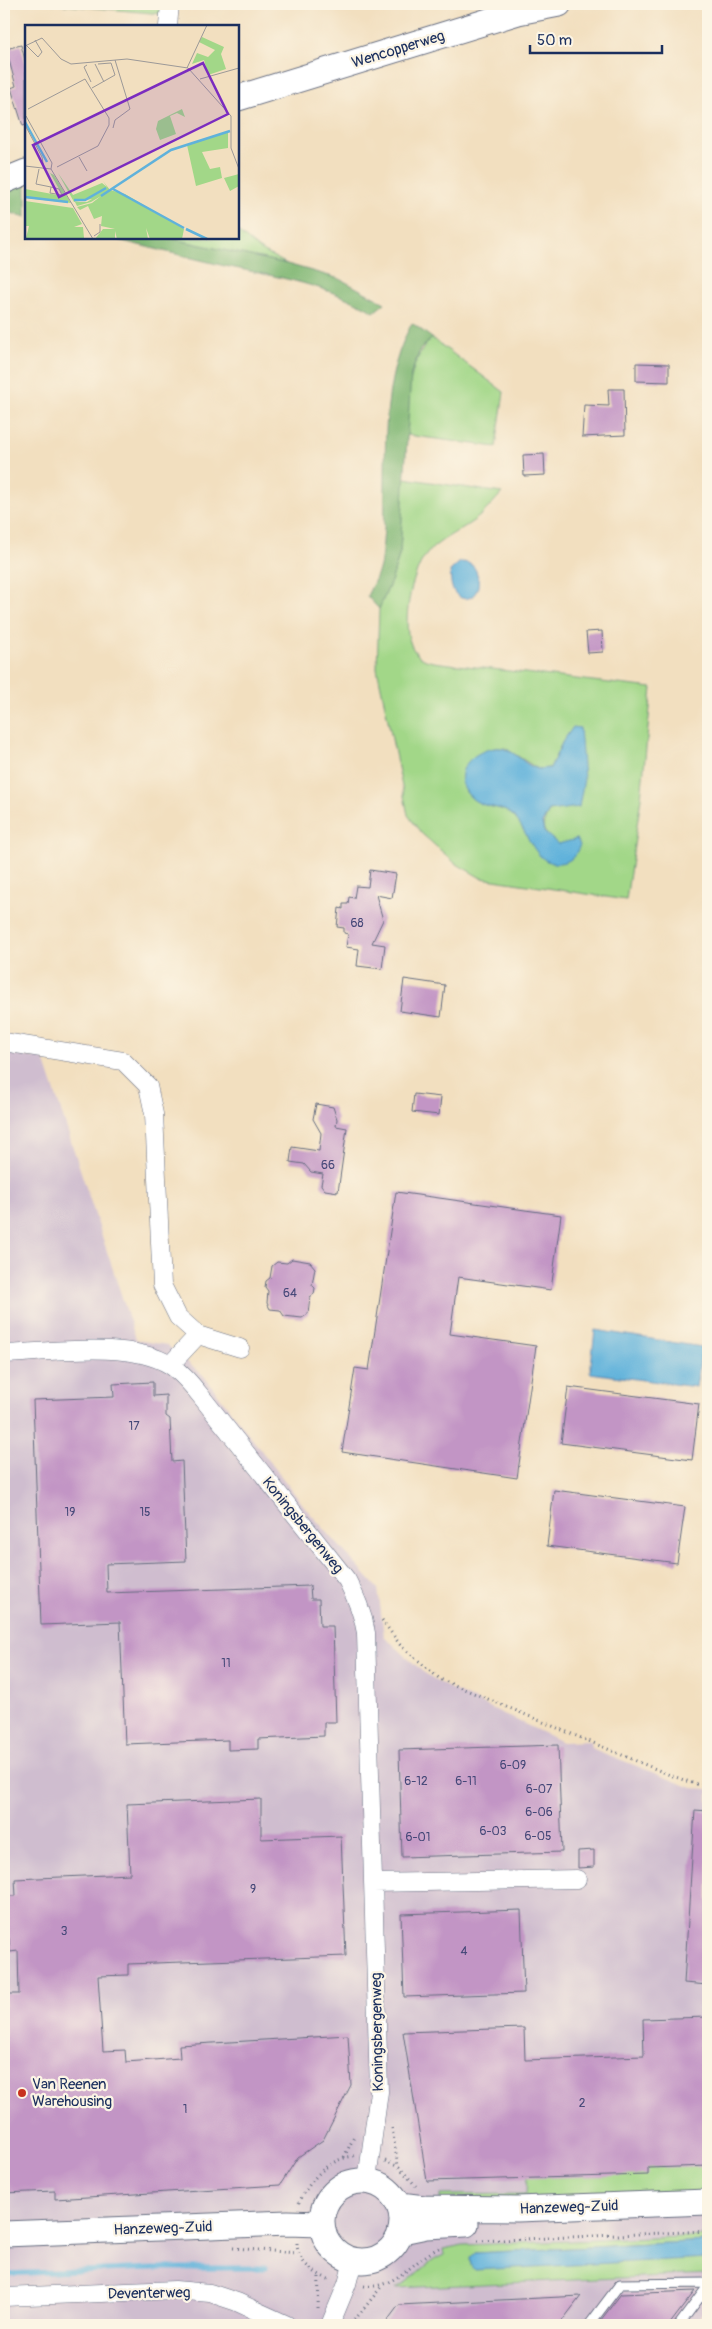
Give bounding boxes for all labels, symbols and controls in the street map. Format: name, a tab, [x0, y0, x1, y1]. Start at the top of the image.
scale bar	[530, 22, 662, 54]
inset map	[25, 25, 239, 239]
street label: Wencopperweg	[349, 26, 447, 73]
text: 50 m	[537, 31, 572, 50]
house number: 68	[350, 916, 364, 931]
house number: 66	[321, 1158, 335, 1173]
house number: 64	[283, 1286, 297, 1301]
house number: 17	[128, 1419, 140, 1434]
street label: Koningsbergenweg	[258, 1473, 347, 1578]
house number: 19	[65, 1505, 75, 1520]
house number: 15	[139, 1505, 151, 1520]
house number: 11	[221, 1656, 231, 1671]
house number: 6-09	[500, 1758, 526, 1773]
house number: 6-12	[404, 1774, 428, 1789]
house number: 6-11	[455, 1774, 477, 1789]
house number: 6-07	[526, 1782, 553, 1797]
house number: 6-06	[525, 1805, 553, 1820]
house number: 6-03	[480, 1824, 507, 1839]
house number: 6-05	[525, 1829, 551, 1844]
house number: 6-01	[406, 1830, 430, 1845]
house number: 9	[250, 1882, 256, 1897]
house number: 3	[61, 1924, 68, 1939]
house number: 4	[461, 1944, 468, 1959]
street label: Koningsbergenweg	[367, 1972, 388, 2092]
place label: Van Reenen Warehousing	[32, 2075, 112, 2111]
marker: Van Reenen Warehousing	[16, 2087, 28, 2099]
house number: 2	[579, 2096, 586, 2111]
house number: 1	[183, 2102, 187, 2117]
street label: Hanzeweg-Zuid	[519, 2196, 619, 2219]
street label: Hanzeweg-Zuid	[113, 2217, 213, 2240]
street label: Deventerweg	[107, 2283, 191, 2304]

